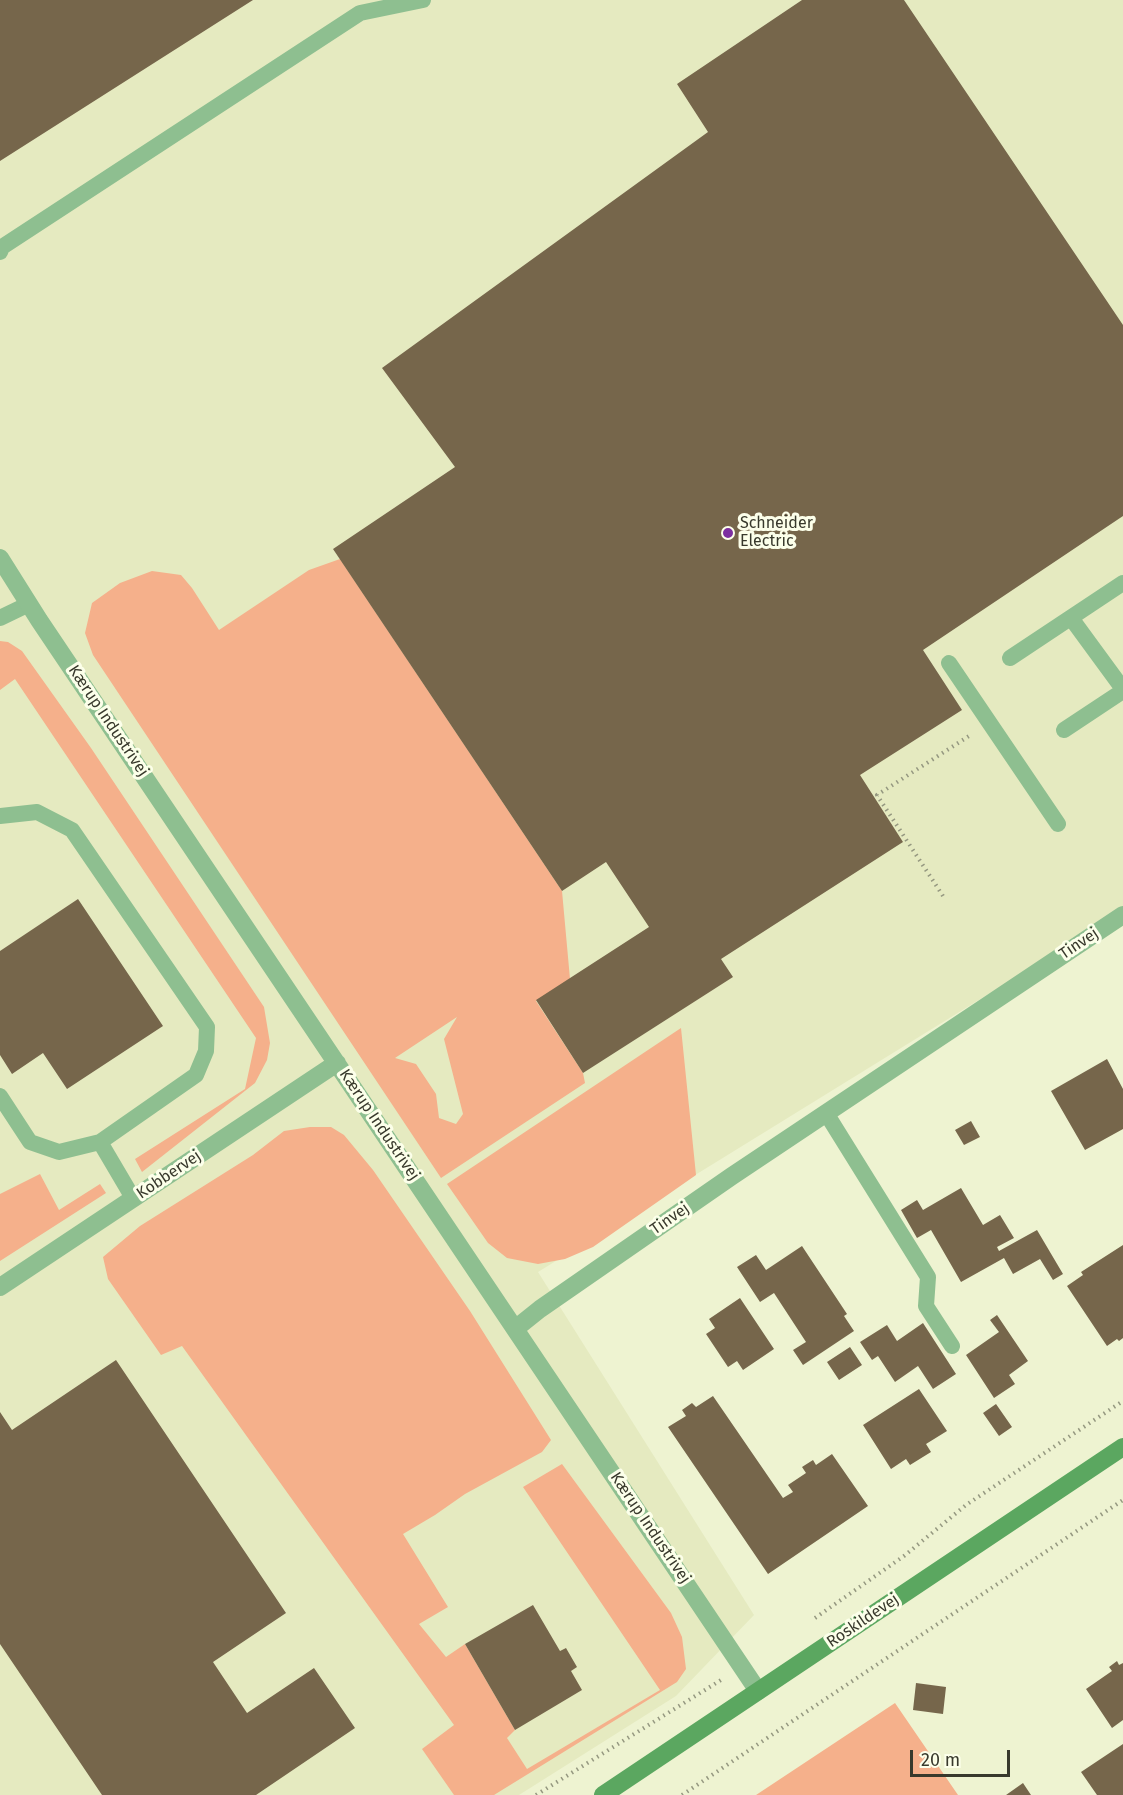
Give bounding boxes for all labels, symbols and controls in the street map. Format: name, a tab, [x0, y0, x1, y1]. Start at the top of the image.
place label: Schneider Electric	[740, 514, 813, 552]
marker: Schneider Electric	[721, 526, 735, 540]
street label: Kærup Industrivej	[64, 662, 152, 780]
street label: Tinvej	[1056, 924, 1102, 964]
street label: Kærup Industrivej	[335, 1066, 423, 1184]
street label: Kobbervej	[133, 1147, 205, 1203]
street label: Tinvej	[647, 1199, 693, 1239]
street label: Kærup Industrivej	[606, 1469, 694, 1587]
street label: Roskildevej	[823, 1590, 903, 1652]
scale bar	[913, 1738, 1014, 1776]
text: 20 m	[921, 1749, 960, 1771]

